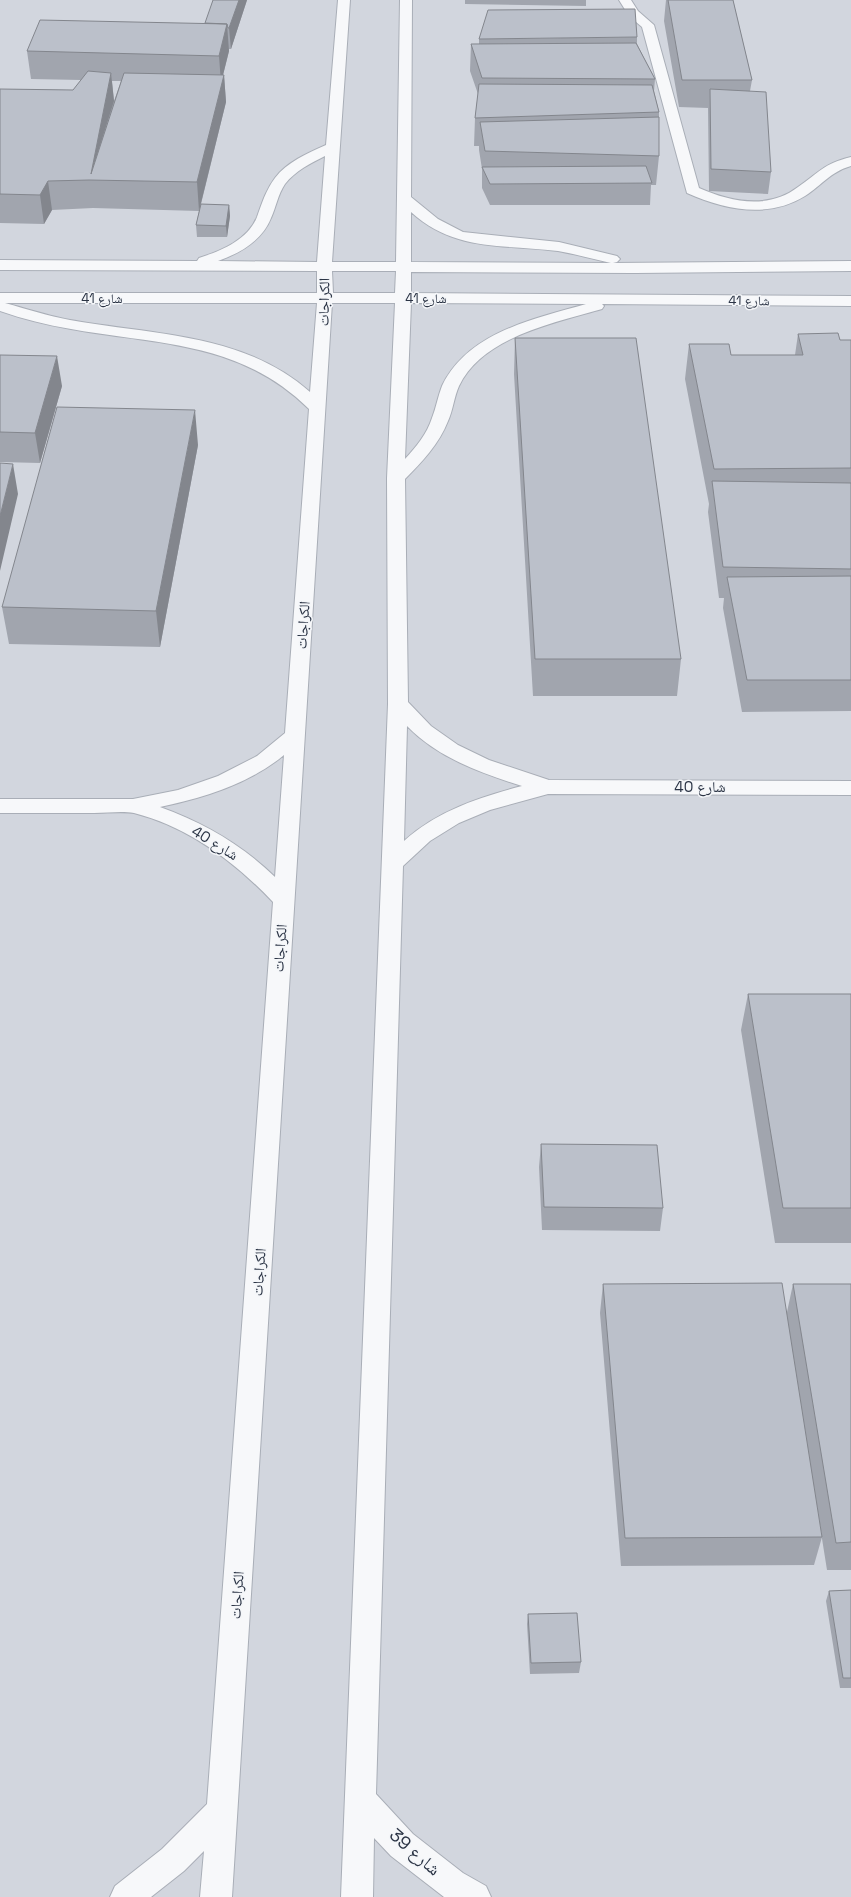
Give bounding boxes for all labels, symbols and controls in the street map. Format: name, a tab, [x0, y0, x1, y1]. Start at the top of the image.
street label: الكراجات	[314, 278, 333, 326]
street label: شارع 41	[81, 290, 123, 308]
street label: شارع 41	[405, 290, 447, 308]
street label: شارع 41	[728, 292, 770, 310]
street label: الكراجات	[291, 600, 314, 650]
street label: شارع 40	[674, 777, 726, 797]
street label: شارع 40	[188, 821, 242, 865]
street label: الكراجات	[268, 923, 291, 973]
street label: الكراجات	[247, 1247, 270, 1297]
street label: الكراجات	[225, 1570, 248, 1620]
street label: شارع 39	[385, 1823, 446, 1880]

